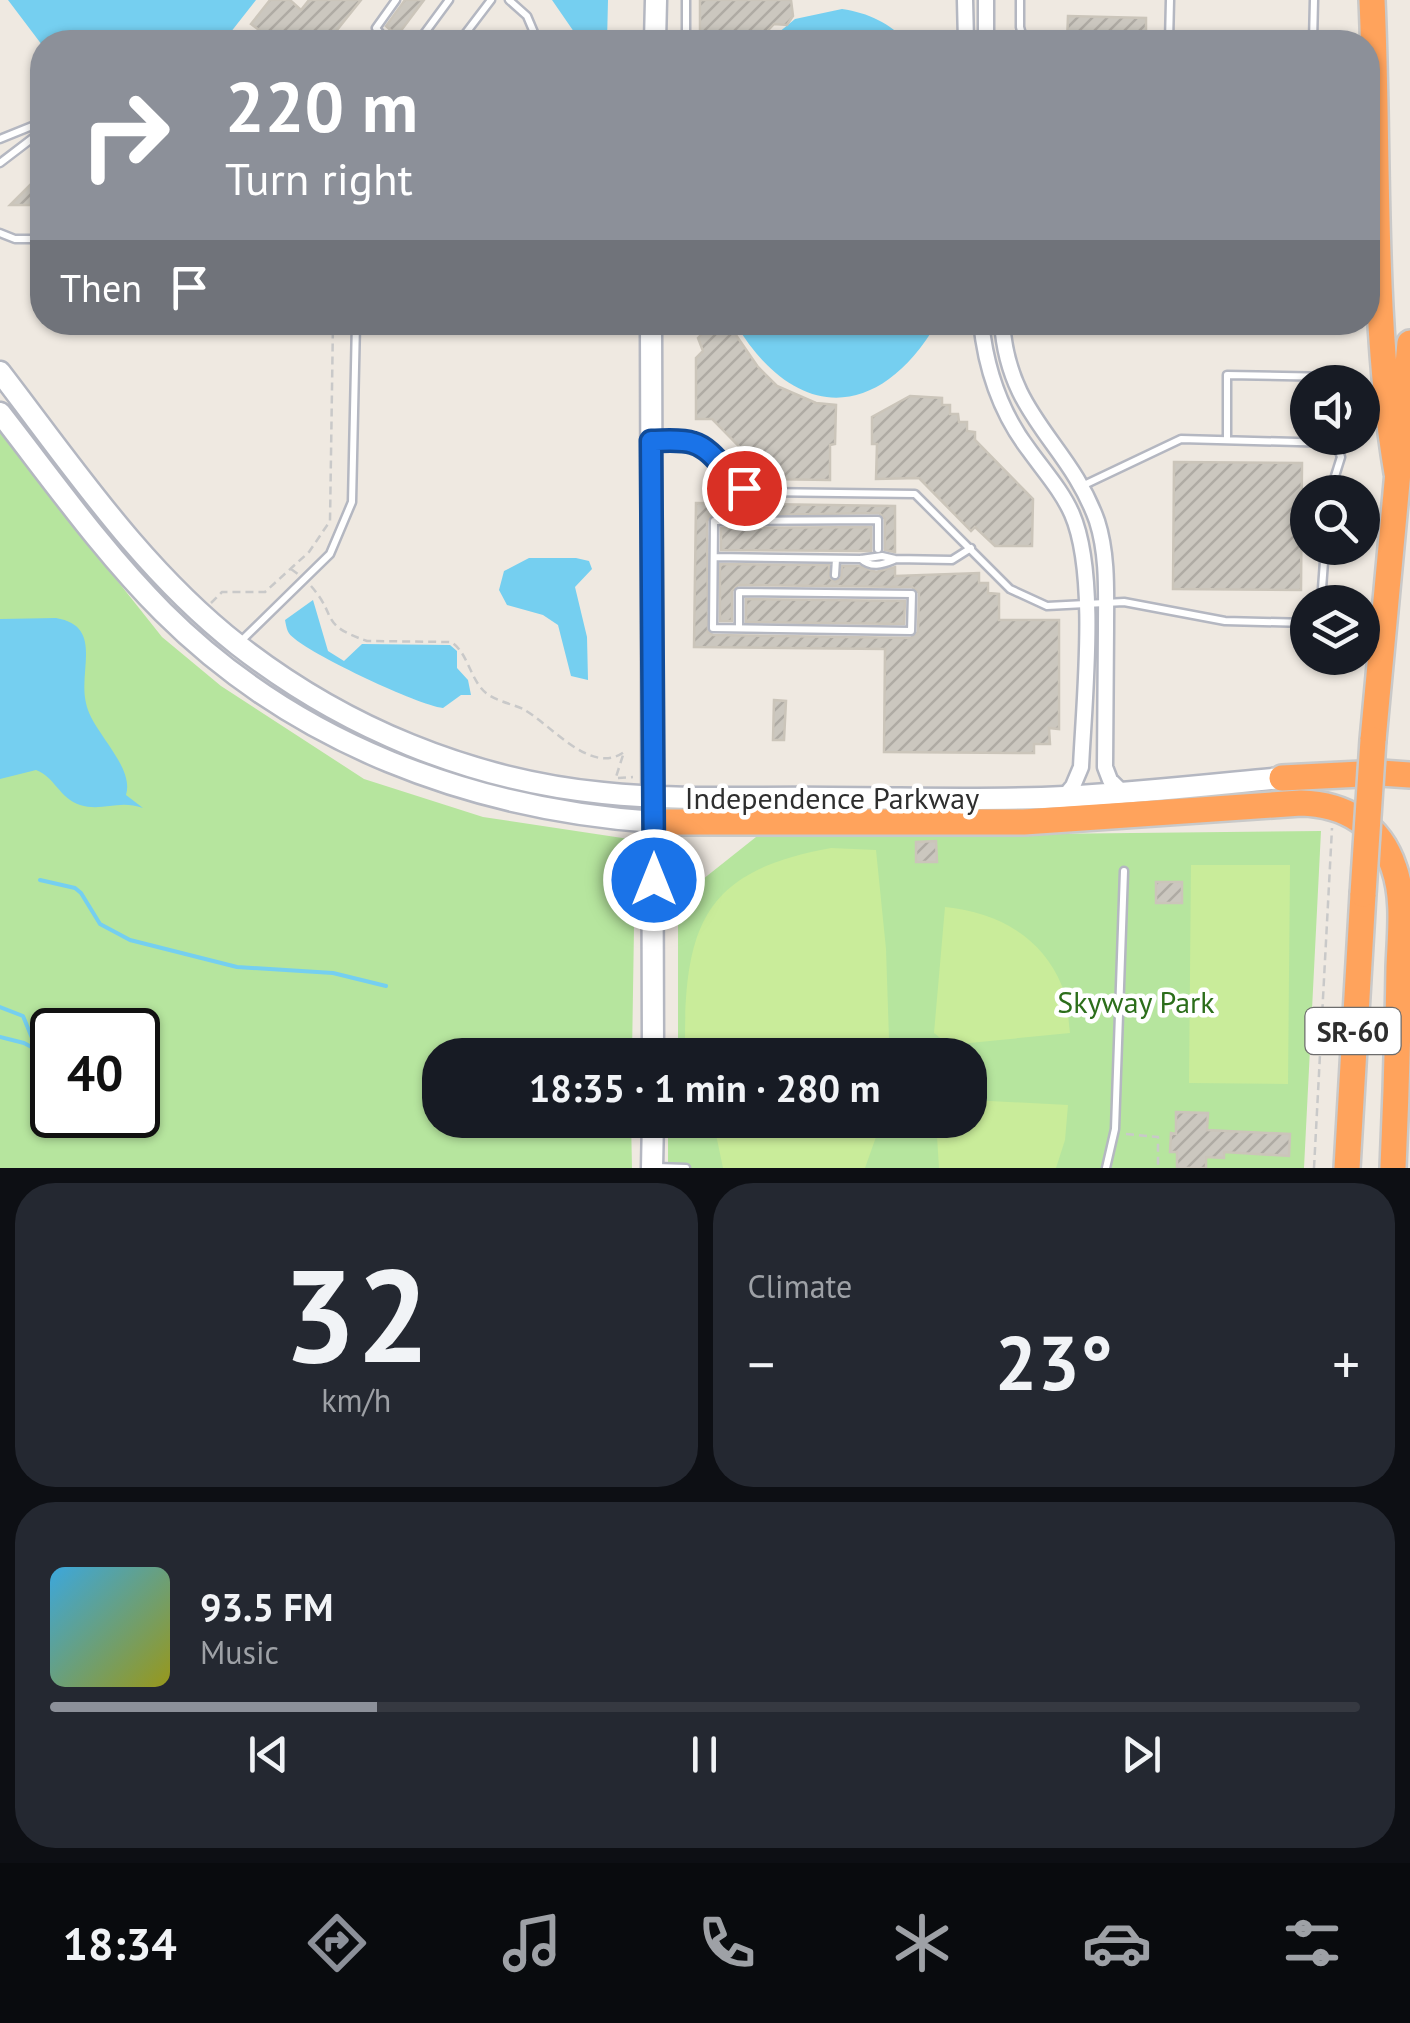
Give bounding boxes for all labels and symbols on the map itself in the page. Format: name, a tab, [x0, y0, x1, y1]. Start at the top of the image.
pin	[702, 446, 787, 531]
street label: Independence Parkway	[685, 778, 979, 817]
position arrow	[602, 828, 706, 932]
park label: Skyway Park	[1057, 982, 1215, 1021]
speed limit sign: 40	[30, 1008, 160, 1138]
road number: SR-60	[1306, 1008, 1400, 1054]

